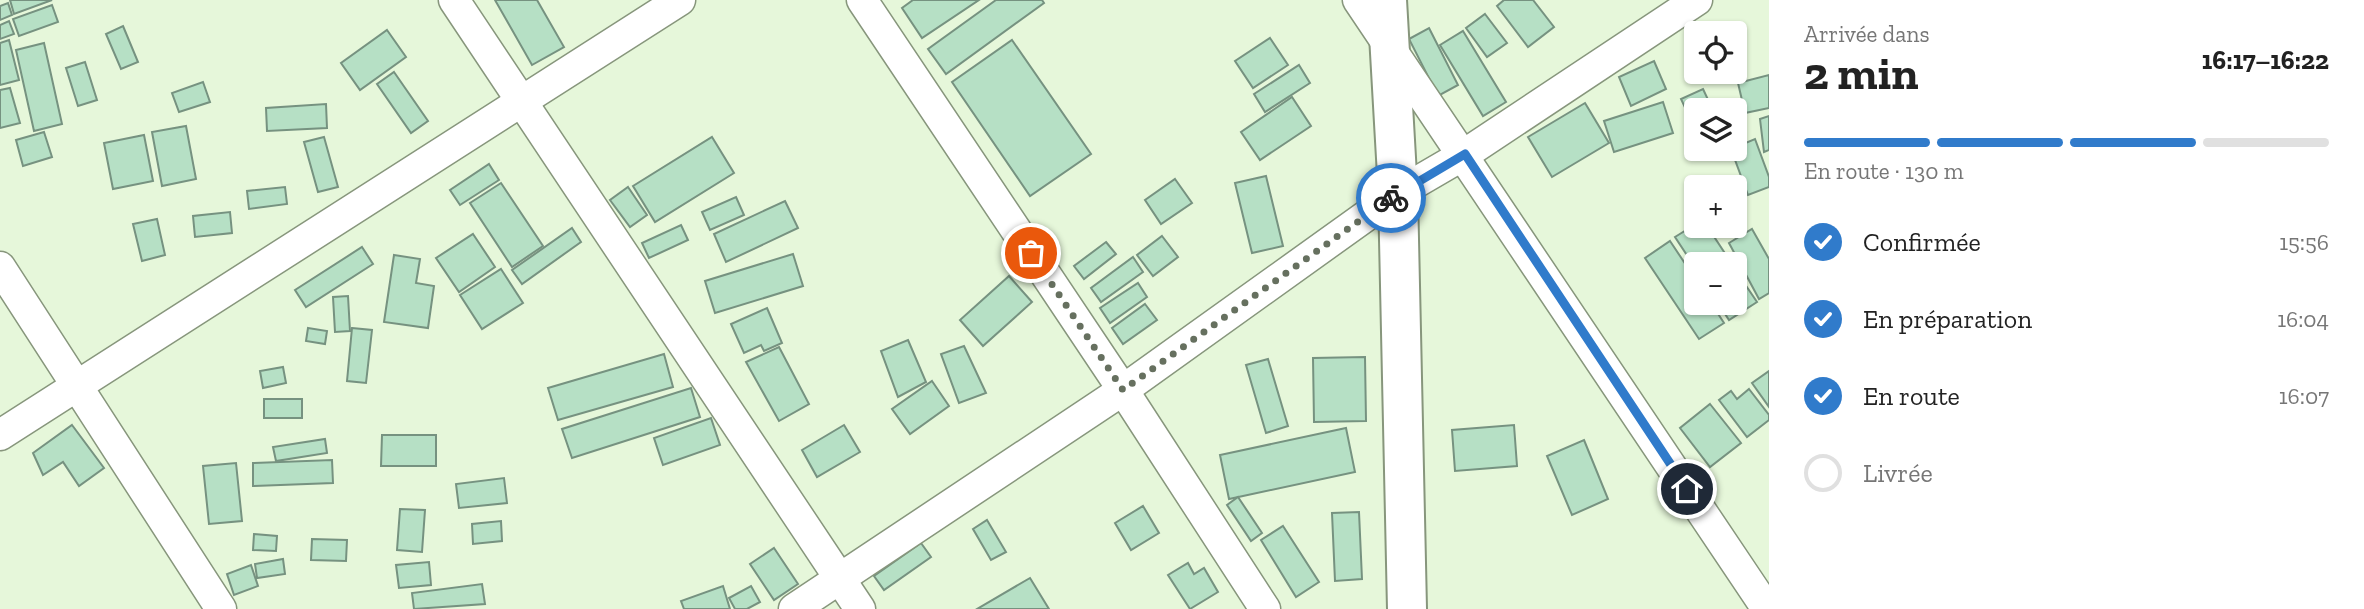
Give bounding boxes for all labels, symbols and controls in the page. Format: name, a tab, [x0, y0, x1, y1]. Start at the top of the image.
text: Arrivée dans	[1804, 20, 1930, 48]
map controls	[1684, 21, 1747, 315]
button: locate	[1684, 21, 1747, 84]
text: 16:17–16:22	[2202, 44, 2329, 76]
text: 2 min	[1804, 46, 1919, 101]
button: layers	[1684, 98, 1747, 161]
text: En route · 130 m	[1804, 157, 1964, 185]
courier	[1356, 163, 1426, 233]
button: +	[1684, 175, 1747, 238]
icon: bike	[1372, 179, 1410, 217]
pin	[1001, 223, 1061, 283]
icon: check	[1804, 223, 1842, 261]
text: Confirmée	[1863, 226, 1981, 258]
text: 15:56	[2279, 228, 2329, 256]
icon: bag	[1012, 234, 1050, 272]
button: −	[1684, 252, 1747, 315]
icon: check	[1804, 300, 1842, 338]
text: En préparation	[1863, 303, 2032, 335]
text: 16:04	[2277, 305, 2329, 333]
icon: check	[1804, 377, 1842, 415]
text: En route	[1863, 380, 1960, 412]
text: 16:07	[2279, 382, 2329, 410]
text: Livrée	[1863, 457, 1933, 489]
pin	[1657, 459, 1717, 519]
icon: home	[1668, 470, 1706, 508]

